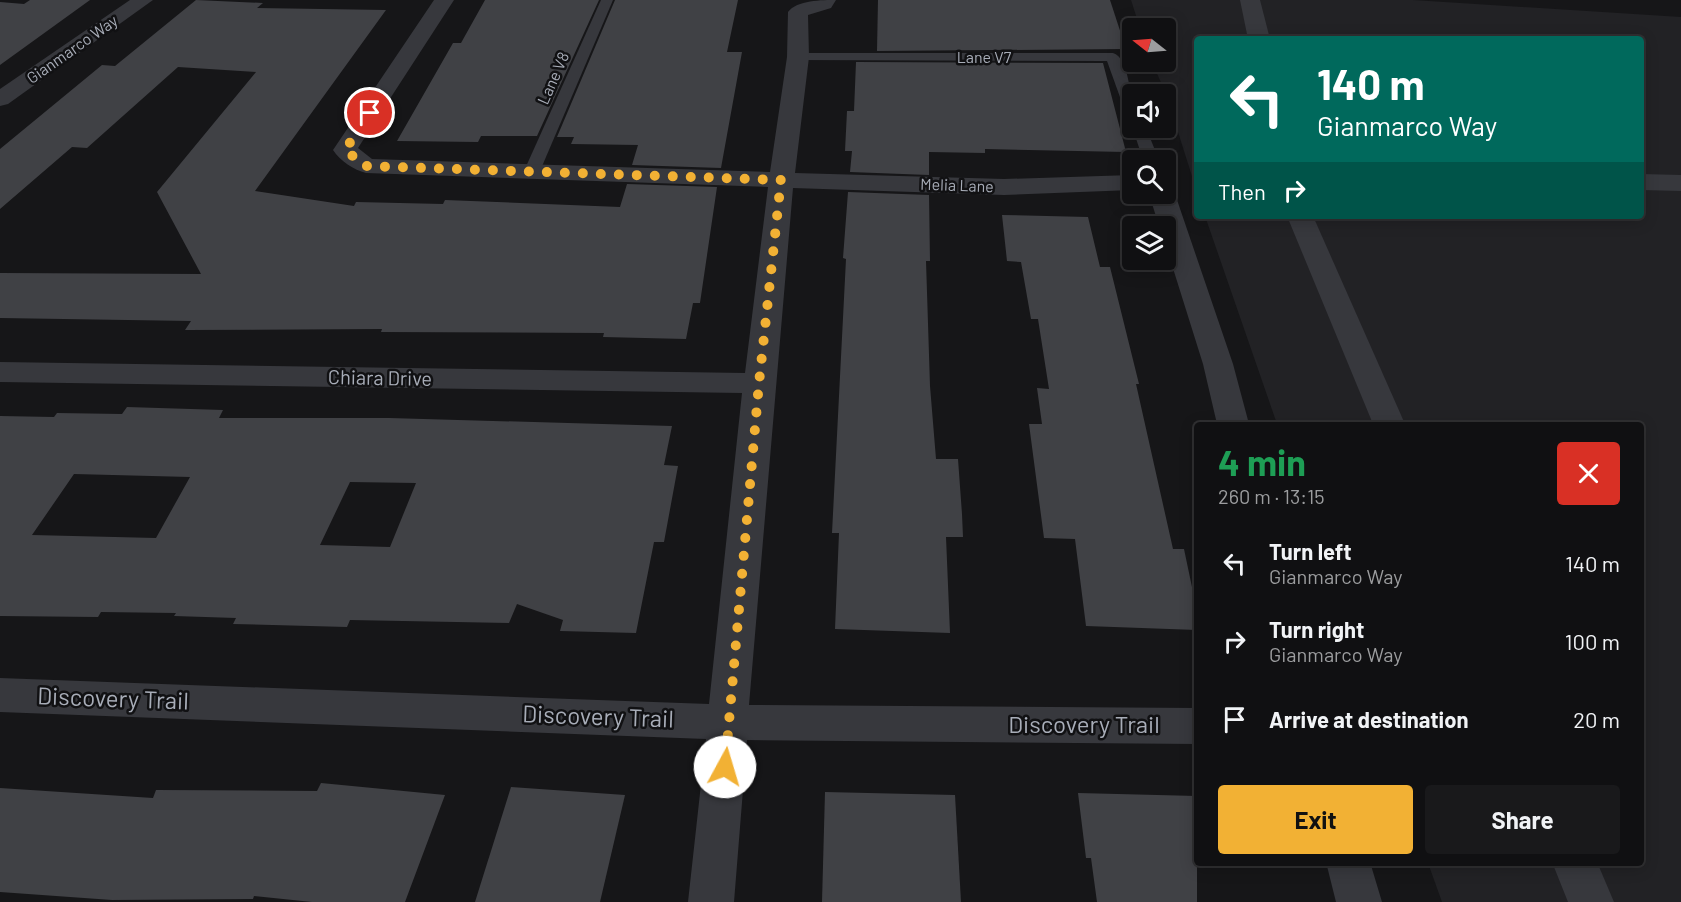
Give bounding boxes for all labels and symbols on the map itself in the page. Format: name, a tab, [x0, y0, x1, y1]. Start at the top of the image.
street label: Gianmarco Way	[23, 10, 121, 87]
north arrow	[1122, 18, 1176, 72]
street label: Lane V7	[957, 47, 1012, 66]
street label: Lane V8	[533, 49, 572, 107]
pin	[344, 87, 395, 138]
street label: Melia Lane	[920, 174, 994, 195]
street label: Chiara Drive	[328, 364, 432, 390]
street label: Discovery Trail	[37, 680, 189, 715]
street label: Discovery Trail	[522, 698, 674, 733]
street label: Discovery Trail	[1008, 709, 1160, 738]
position arrow	[693, 735, 757, 799]

